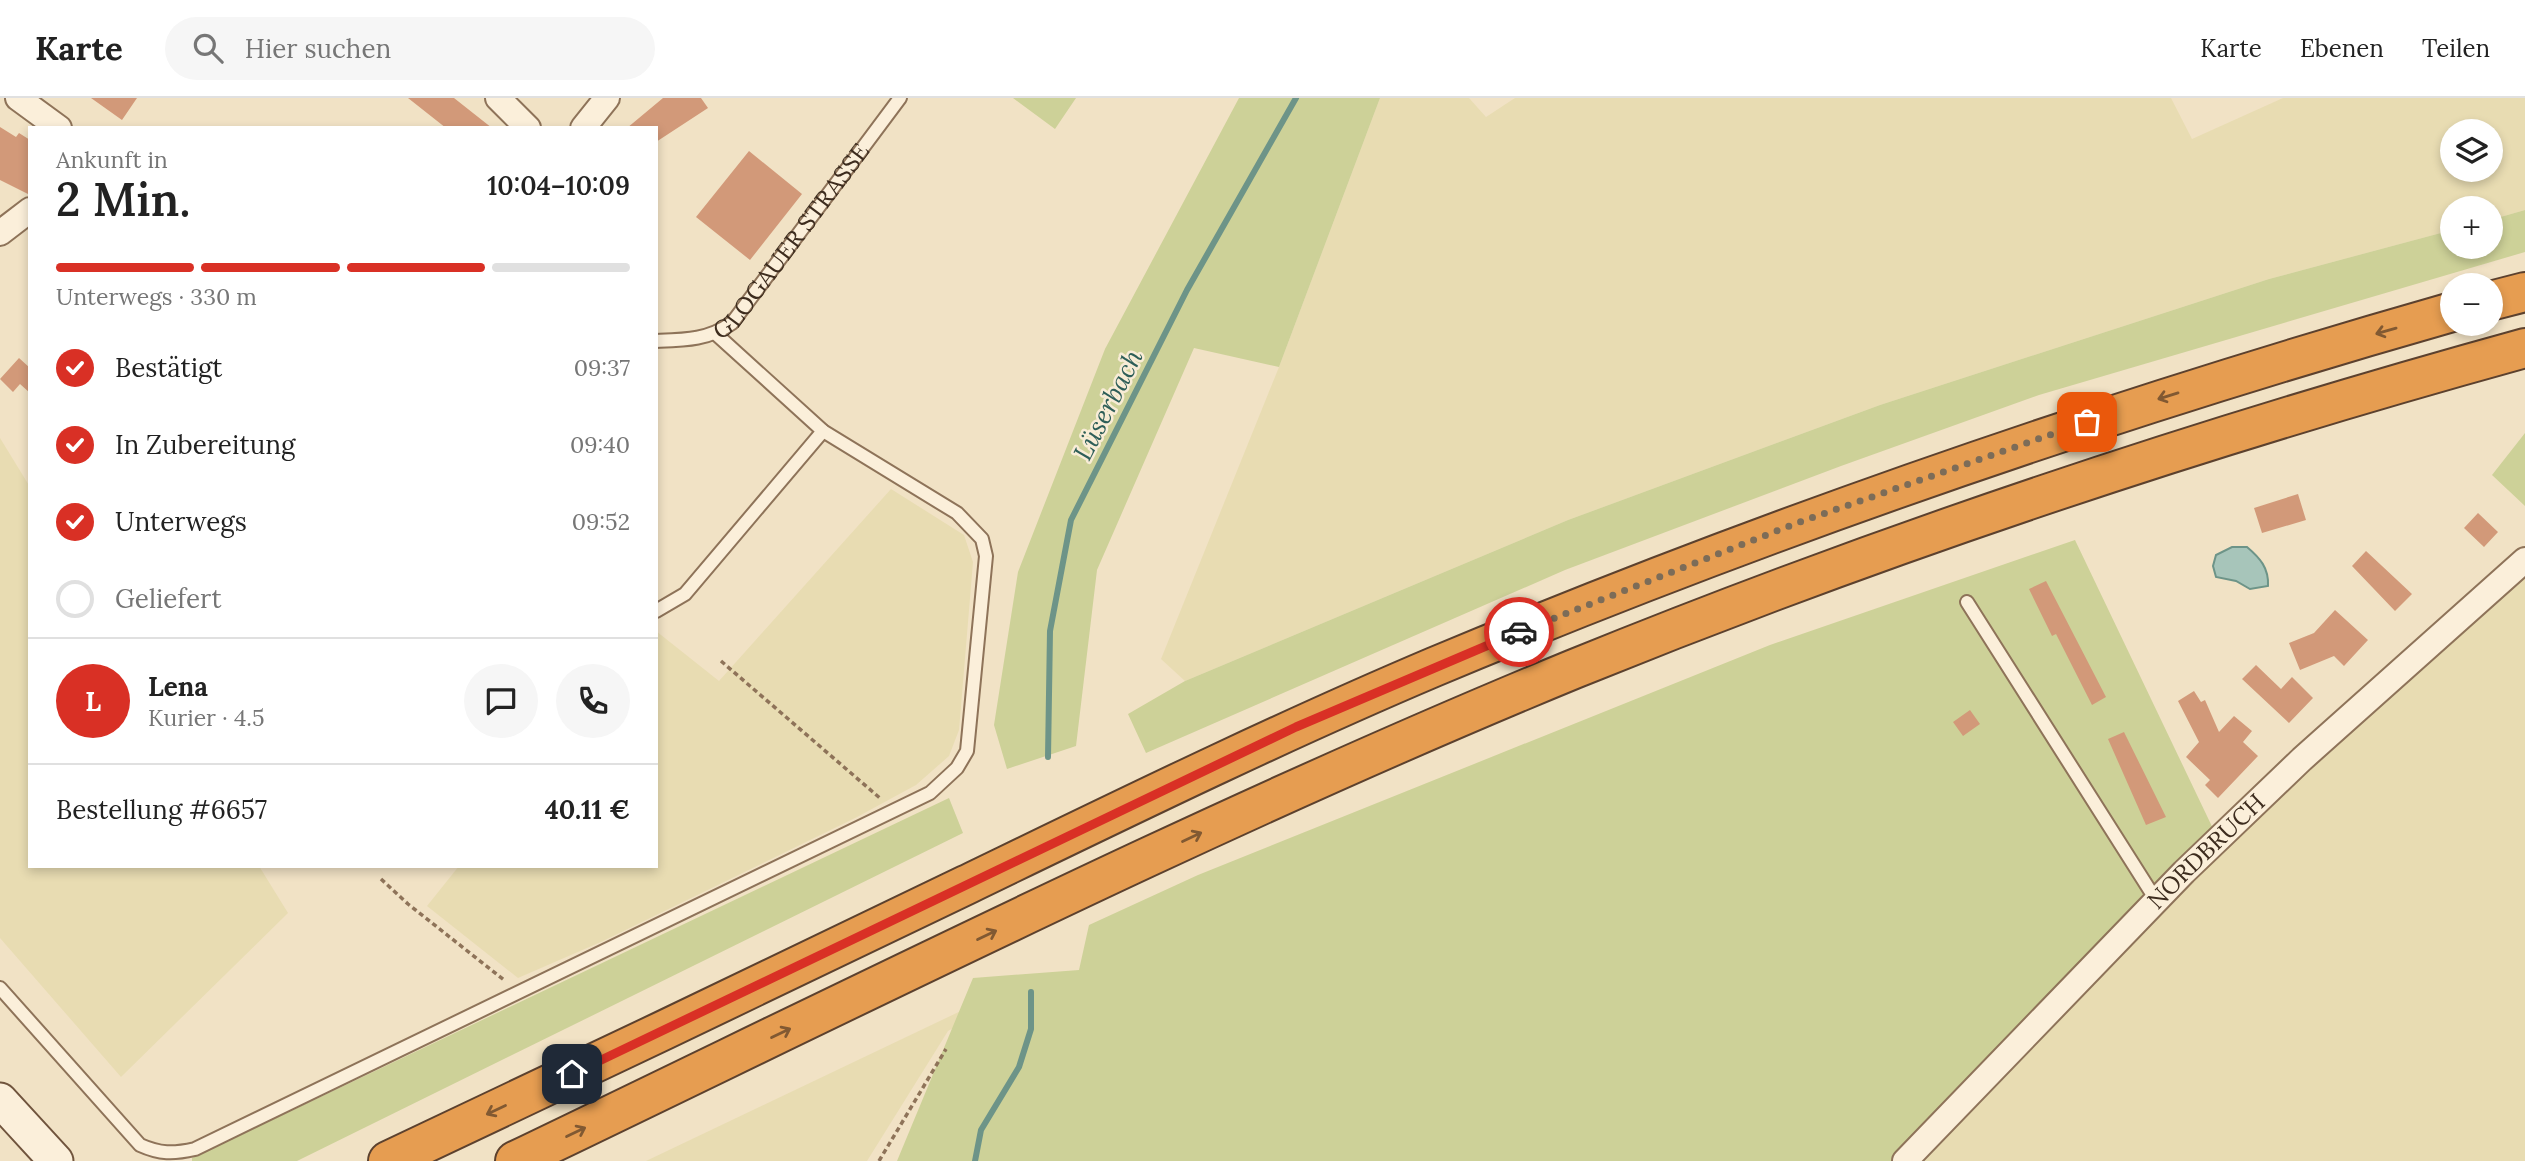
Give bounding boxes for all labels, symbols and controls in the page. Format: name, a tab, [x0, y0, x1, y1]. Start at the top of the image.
search box	[165, 17, 655, 80]
text: Karte	[35, 27, 123, 69]
icon: search	[189, 29, 227, 67]
text: Hier suchen	[245, 32, 391, 65]
text: Karte	[2200, 33, 2262, 64]
text: Ebenen	[2300, 33, 2384, 64]
text: Teilen	[2422, 33, 2490, 64]
map controls	[2440, 119, 2503, 336]
button: layers	[2440, 119, 2503, 182]
street label: GLOGAUER STRASSE	[707, 137, 876, 346]
text: Ankunft in	[56, 145, 168, 174]
text: 10:04–10:09	[487, 169, 630, 202]
text: 2 Min.	[56, 170, 190, 229]
button: +	[2440, 196, 2503, 259]
button: −	[2440, 273, 2503, 336]
text: Unterwegs · 330 m	[56, 282, 257, 311]
one-way arrow	[2375, 325, 2398, 338]
water label: Lüserbach	[1066, 344, 1150, 466]
icon: check	[56, 349, 94, 387]
text: Bestätigt	[115, 351, 222, 384]
text: 09:37	[574, 353, 630, 382]
one-way arrow	[2157, 390, 2179, 403]
pin	[2057, 392, 2117, 452]
icon: bag	[2068, 403, 2106, 441]
icon: check	[56, 426, 94, 464]
text: In Zubereitung	[115, 428, 295, 461]
text: 09:40	[570, 430, 630, 459]
icon: check	[56, 503, 94, 541]
text: Unterwegs	[115, 505, 247, 538]
text: 09:52	[572, 507, 630, 536]
text: Geliefert	[115, 582, 222, 615]
courier	[1484, 597, 1554, 667]
icon: car	[1500, 613, 1538, 651]
button: chat	[464, 664, 538, 738]
button: phone	[556, 664, 630, 738]
text: Lena	[148, 670, 208, 703]
text: L	[85, 685, 101, 718]
text: Kurier · 4.5	[148, 703, 265, 732]
street label: NORDBRUCH	[2140, 787, 2271, 916]
text: Bestellung #6657	[56, 793, 267, 826]
text: 40.11 €	[545, 793, 630, 826]
one-way arrow	[1181, 830, 1202, 843]
one-way arrow	[976, 928, 997, 941]
one-way arrow	[770, 1026, 791, 1040]
pin	[542, 1044, 602, 1104]
icon: home	[553, 1055, 591, 1093]
one-way arrow	[486, 1104, 507, 1117]
one-way arrow	[565, 1124, 586, 1138]

